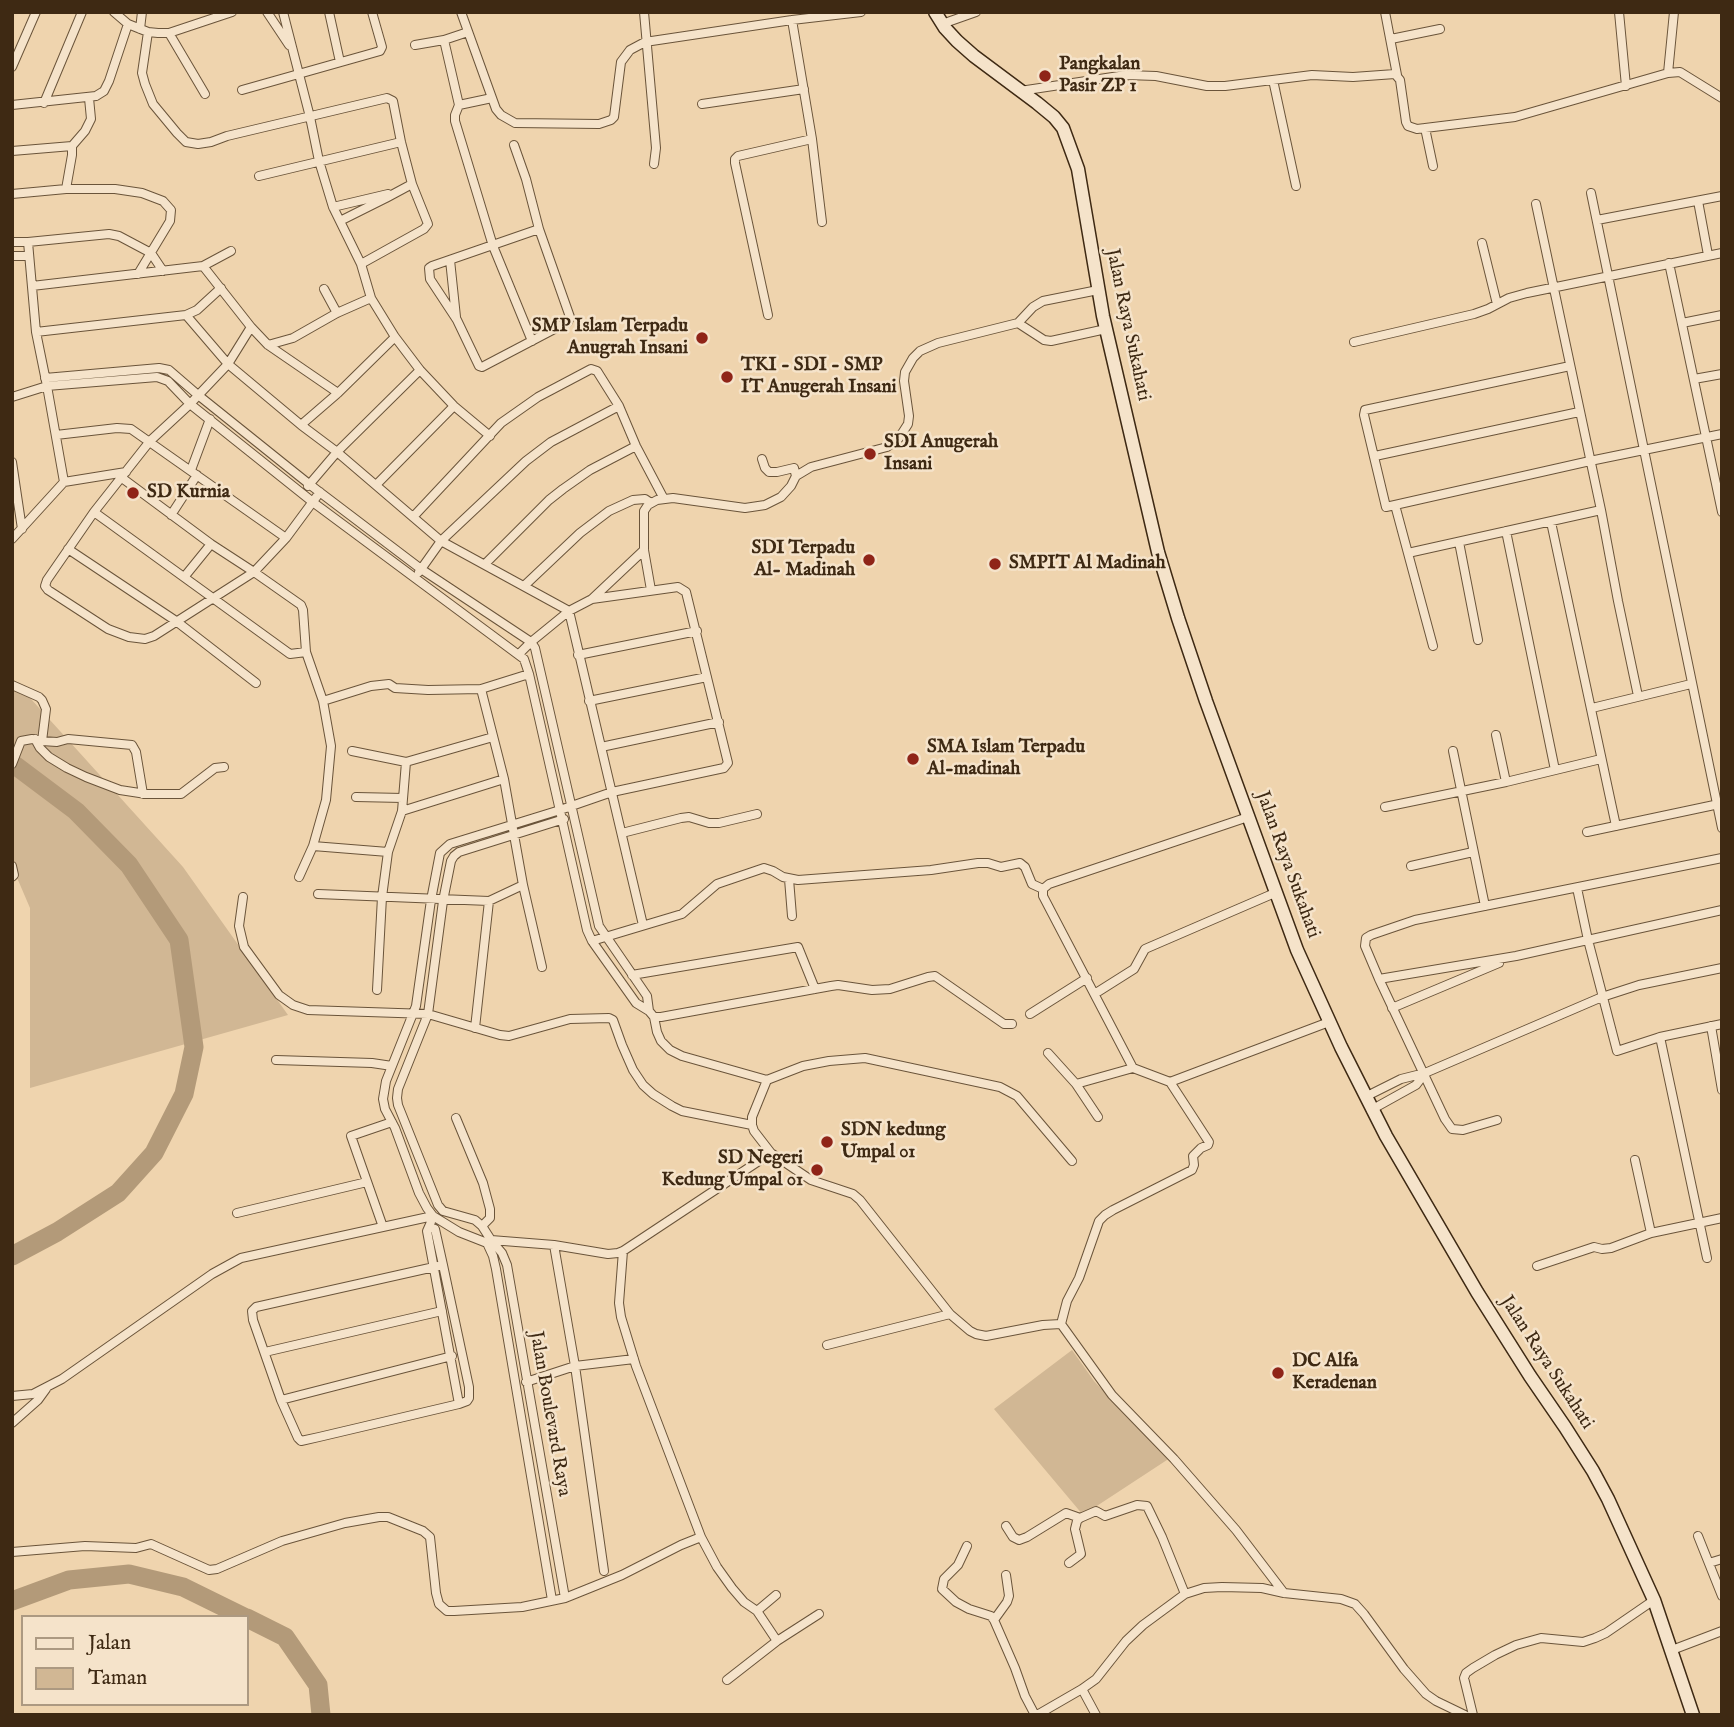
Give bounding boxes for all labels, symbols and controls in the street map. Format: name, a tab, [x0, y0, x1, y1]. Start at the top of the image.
place label: Pangkalan Pasir ZP 1	[1059, 54, 1140, 98]
marker: Pangkalan Pasir ZP 1	[1037, 68, 1053, 84]
street label: Jalan Raya Sukahati	[1100, 247, 1154, 403]
place label: SMP Islam Terpadu Anugrah Insani	[532, 316, 688, 360]
marker: SMP Islam Terpadu Anugrah Insani	[694, 330, 710, 346]
place label: TKI - SDI - SMP IT Anugerah Insani	[741, 355, 897, 399]
marker: TKI - SDI - SMP IT Anugerah Insani	[719, 369, 735, 385]
place label: SDI Anugerah Insani	[884, 432, 998, 476]
marker: SDI Anugerah Insani	[862, 446, 878, 462]
place label: SD Kurnia	[147, 482, 230, 504]
marker: SD Kurnia	[125, 485, 141, 501]
place label: SDI Terpadu Al- Madinah	[752, 538, 855, 582]
marker: SDI Terpadu Al- Madinah	[861, 552, 877, 568]
place label: SMPIT Al Madinah	[1009, 553, 1166, 575]
marker: SMPIT Al Madinah	[987, 556, 1003, 572]
place label: SMA Islam Terpadu Al-madinah	[927, 737, 1085, 781]
marker: SMA Islam Terpadu Al-madinah	[905, 751, 921, 767]
street label: Jalan Raya Sukahati	[1250, 788, 1324, 942]
place label: SDN kedung Umpal 01	[841, 1120, 945, 1164]
marker: SDN kedung Umpal 01	[819, 1134, 835, 1150]
place label: SD Negeri Kedung Umpal 01	[662, 1148, 803, 1192]
marker: SD Negeri Kedung Umpal 01	[809, 1162, 825, 1178]
street label: Jalan Raya Sukahati	[1494, 1292, 1598, 1434]
street label: Jalan Boulevard Raya	[523, 1330, 575, 1498]
place label: DC Alfa Keradenan	[1292, 1351, 1377, 1395]
marker: DC Alfa Keradenan	[1270, 1365, 1286, 1381]
legend	[21, 1615, 248, 1706]
text: Jalan	[88, 1630, 131, 1657]
text: Taman	[88, 1665, 147, 1692]

